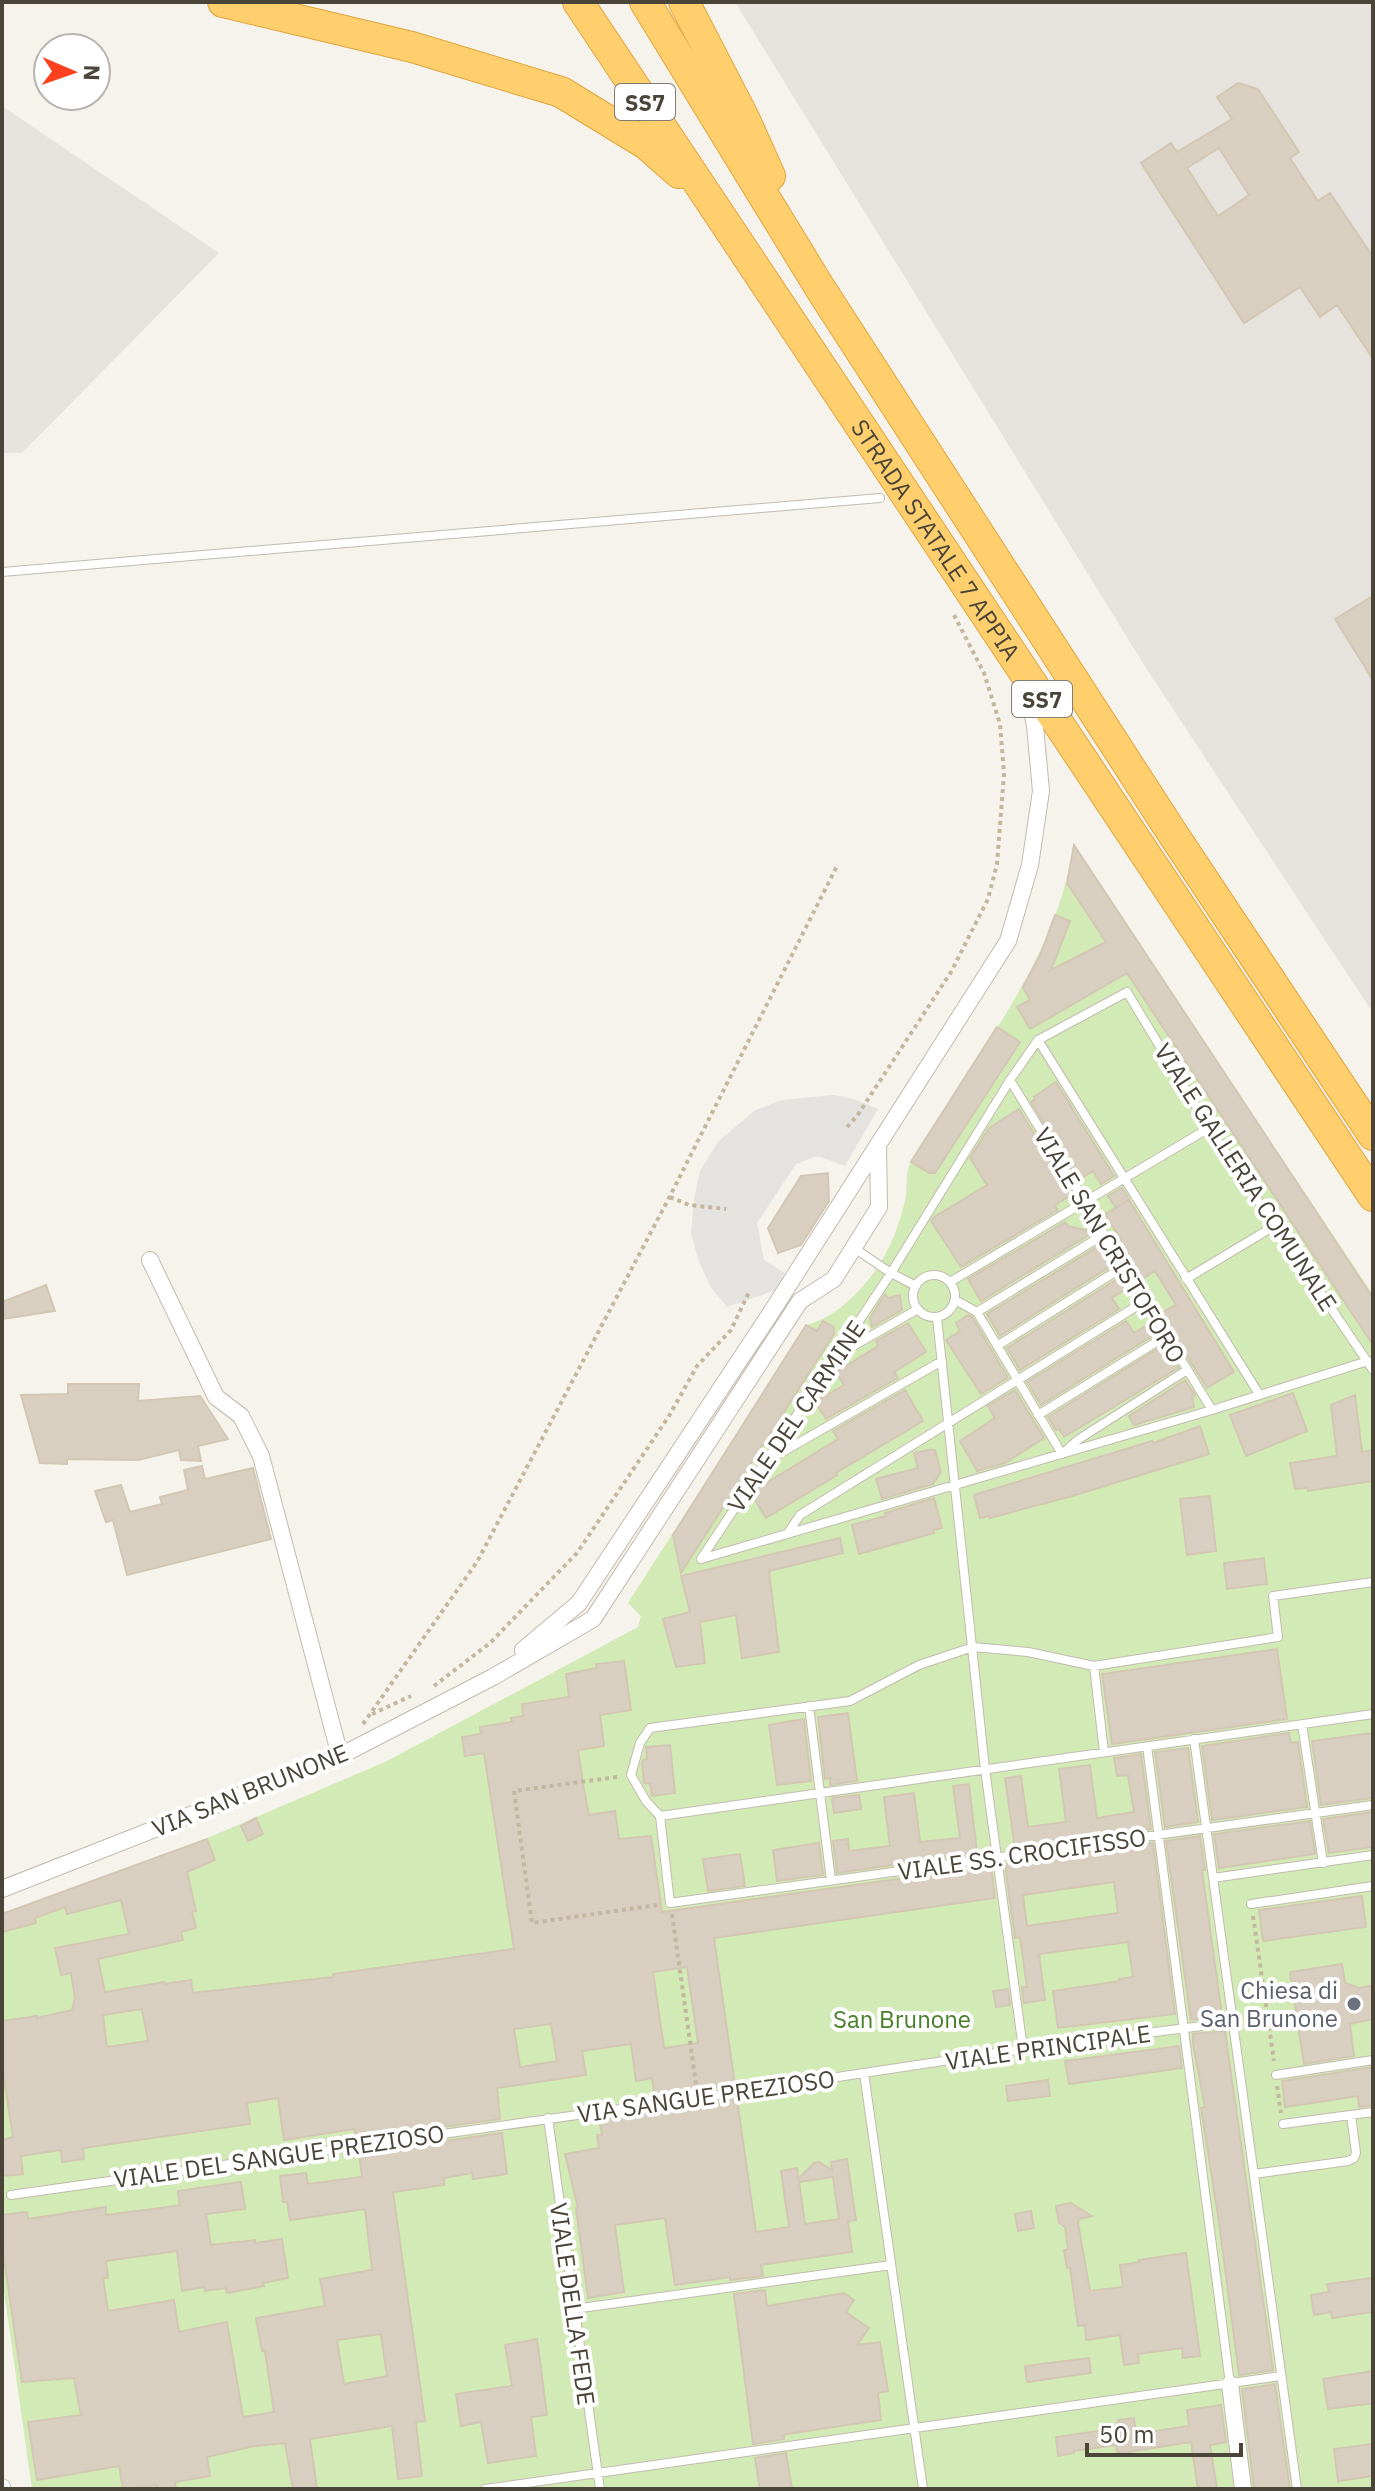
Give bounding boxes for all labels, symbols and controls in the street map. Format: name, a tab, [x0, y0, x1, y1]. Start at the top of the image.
north arrow	[32, 32, 112, 112]
text: N	[78, 64, 107, 81]
road number: SS7	[615, 84, 675, 120]
street label: STRADA STATALE 7 APPIA	[844, 413, 1028, 667]
road number: SS7	[1012, 681, 1072, 717]
street label: VIALE GALLERIA COMUNALE	[1147, 1037, 1345, 1317]
street label: VIALE SAN CRISTOFORO	[1027, 1121, 1193, 1369]
street label: VIALE DEL CARMINE	[720, 1314, 872, 1518]
street label: VIA SAN BRUNONE	[147, 1736, 353, 1844]
street label: VIALE SS. CROCIFISSO	[896, 1821, 1148, 1887]
place label: Chiesa di San Brunone	[1200, 1974, 1338, 2034]
marker: Chiesa di San Brunone	[1345, 1995, 1363, 2013]
park label: San Brunone	[833, 2003, 971, 2035]
street label: VIALE PRINCIPALE	[943, 2017, 1153, 2077]
street label: VIA SANGUE PREZIOSO	[575, 2062, 837, 2130]
street label: VIALE DEL SANGUE PREZIOSO	[112, 2117, 446, 2195]
street label: VIALE DELLA FEDE	[543, 2201, 603, 2407]
scale bar	[1087, 2407, 1241, 2457]
text: 50 m	[1099, 2418, 1154, 2450]

